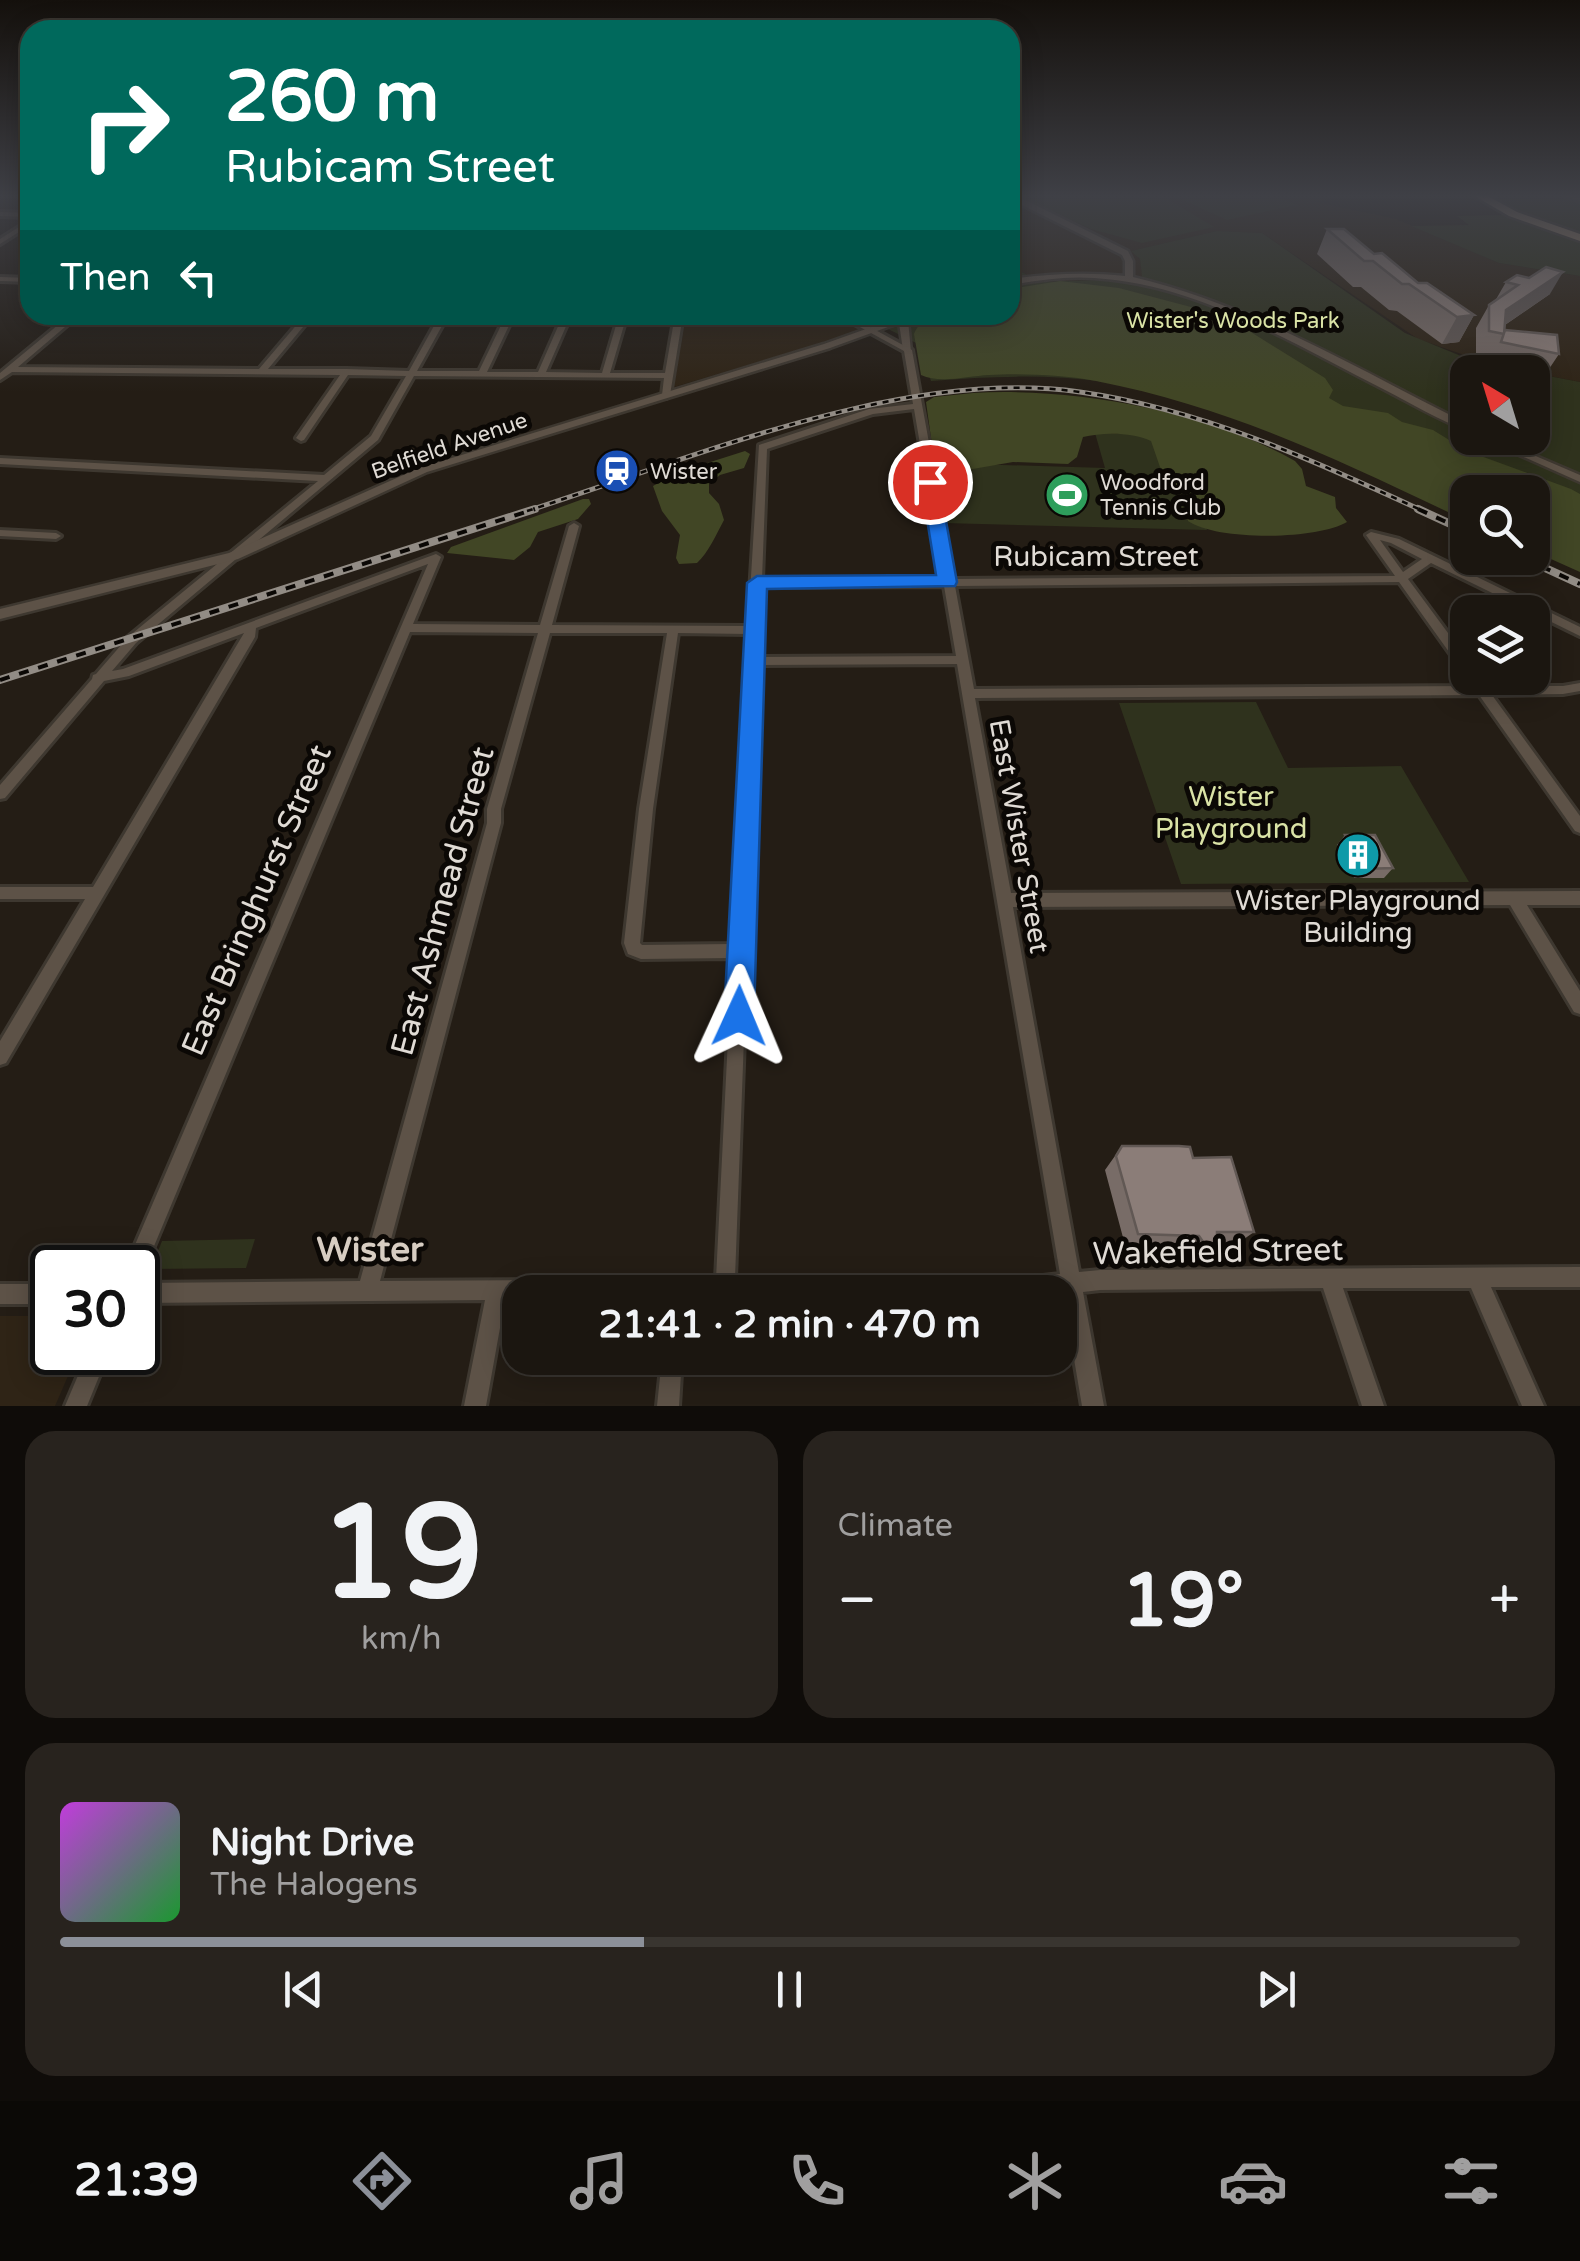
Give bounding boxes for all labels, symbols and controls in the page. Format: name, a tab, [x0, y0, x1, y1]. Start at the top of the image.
text: 260 m	[225, 56, 439, 140]
icon: right	[60, 60, 190, 190]
text: Rubicam Street	[225, 141, 555, 195]
icon: left	[171, 250, 226, 305]
text: Then	[60, 255, 151, 301]
park label: Wister's Woods Park	[1126, 308, 1340, 334]
north arrow	[1450, 355, 1550, 455]
map controls	[1450, 355, 1550, 695]
street label: Belfield Avenue	[368, 407, 531, 485]
pin	[888, 440, 973, 525]
station icon: Wister	[594, 448, 640, 494]
icon: arrive	[903, 455, 958, 510]
place label: Wister	[650, 459, 718, 485]
place label: Woodford Tennis Club	[1100, 470, 1221, 521]
sports icon: Woodford Tennis Club	[1044, 472, 1090, 518]
button: search	[1450, 475, 1550, 575]
street label: Rubicam Street	[993, 540, 1199, 574]
button: layers	[1450, 595, 1550, 695]
street label: East Wister Street	[982, 716, 1056, 956]
street label: East Bringhurst Street	[174, 739, 340, 1062]
street label: East Ashmead Street	[383, 743, 502, 1060]
park label: Wister Playground	[1155, 780, 1307, 846]
building icon: Wister Playground Building	[1335, 832, 1381, 878]
place label: Wister Playground Building	[1235, 884, 1481, 950]
position arrow	[687, 964, 791, 1068]
district label: Wister	[317, 1229, 424, 1271]
street label: Wakefield Street	[1092, 1231, 1344, 1273]
speed limit sign: 30	[30, 1245, 160, 1375]
text: 21:41 · 2 min · 470 m	[598, 1302, 981, 1348]
text: 19	[320, 1477, 483, 1633]
text: Climate	[838, 1507, 953, 1545]
text: 19°	[1122, 1556, 1244, 1646]
text: −	[838, 1568, 877, 1634]
text: +	[1489, 1568, 1520, 1634]
text: km/h	[361, 1620, 441, 1658]
text: Night Drive	[210, 1820, 414, 1866]
text: The Halogens	[210, 1866, 418, 1904]
icon: previous	[276, 1962, 331, 2017]
icon: pause	[762, 1962, 817, 2017]
icon: next	[1249, 1962, 1304, 2017]
icon: directions	[347, 2146, 417, 2216]
icon: music	[564, 2146, 634, 2216]
icon: phone	[782, 2146, 852, 2216]
icon: climate	[1000, 2146, 1070, 2216]
icon: car	[1218, 2146, 1288, 2216]
icon: filters	[1436, 2146, 1506, 2216]
text: 21:39	[74, 2154, 199, 2208]

